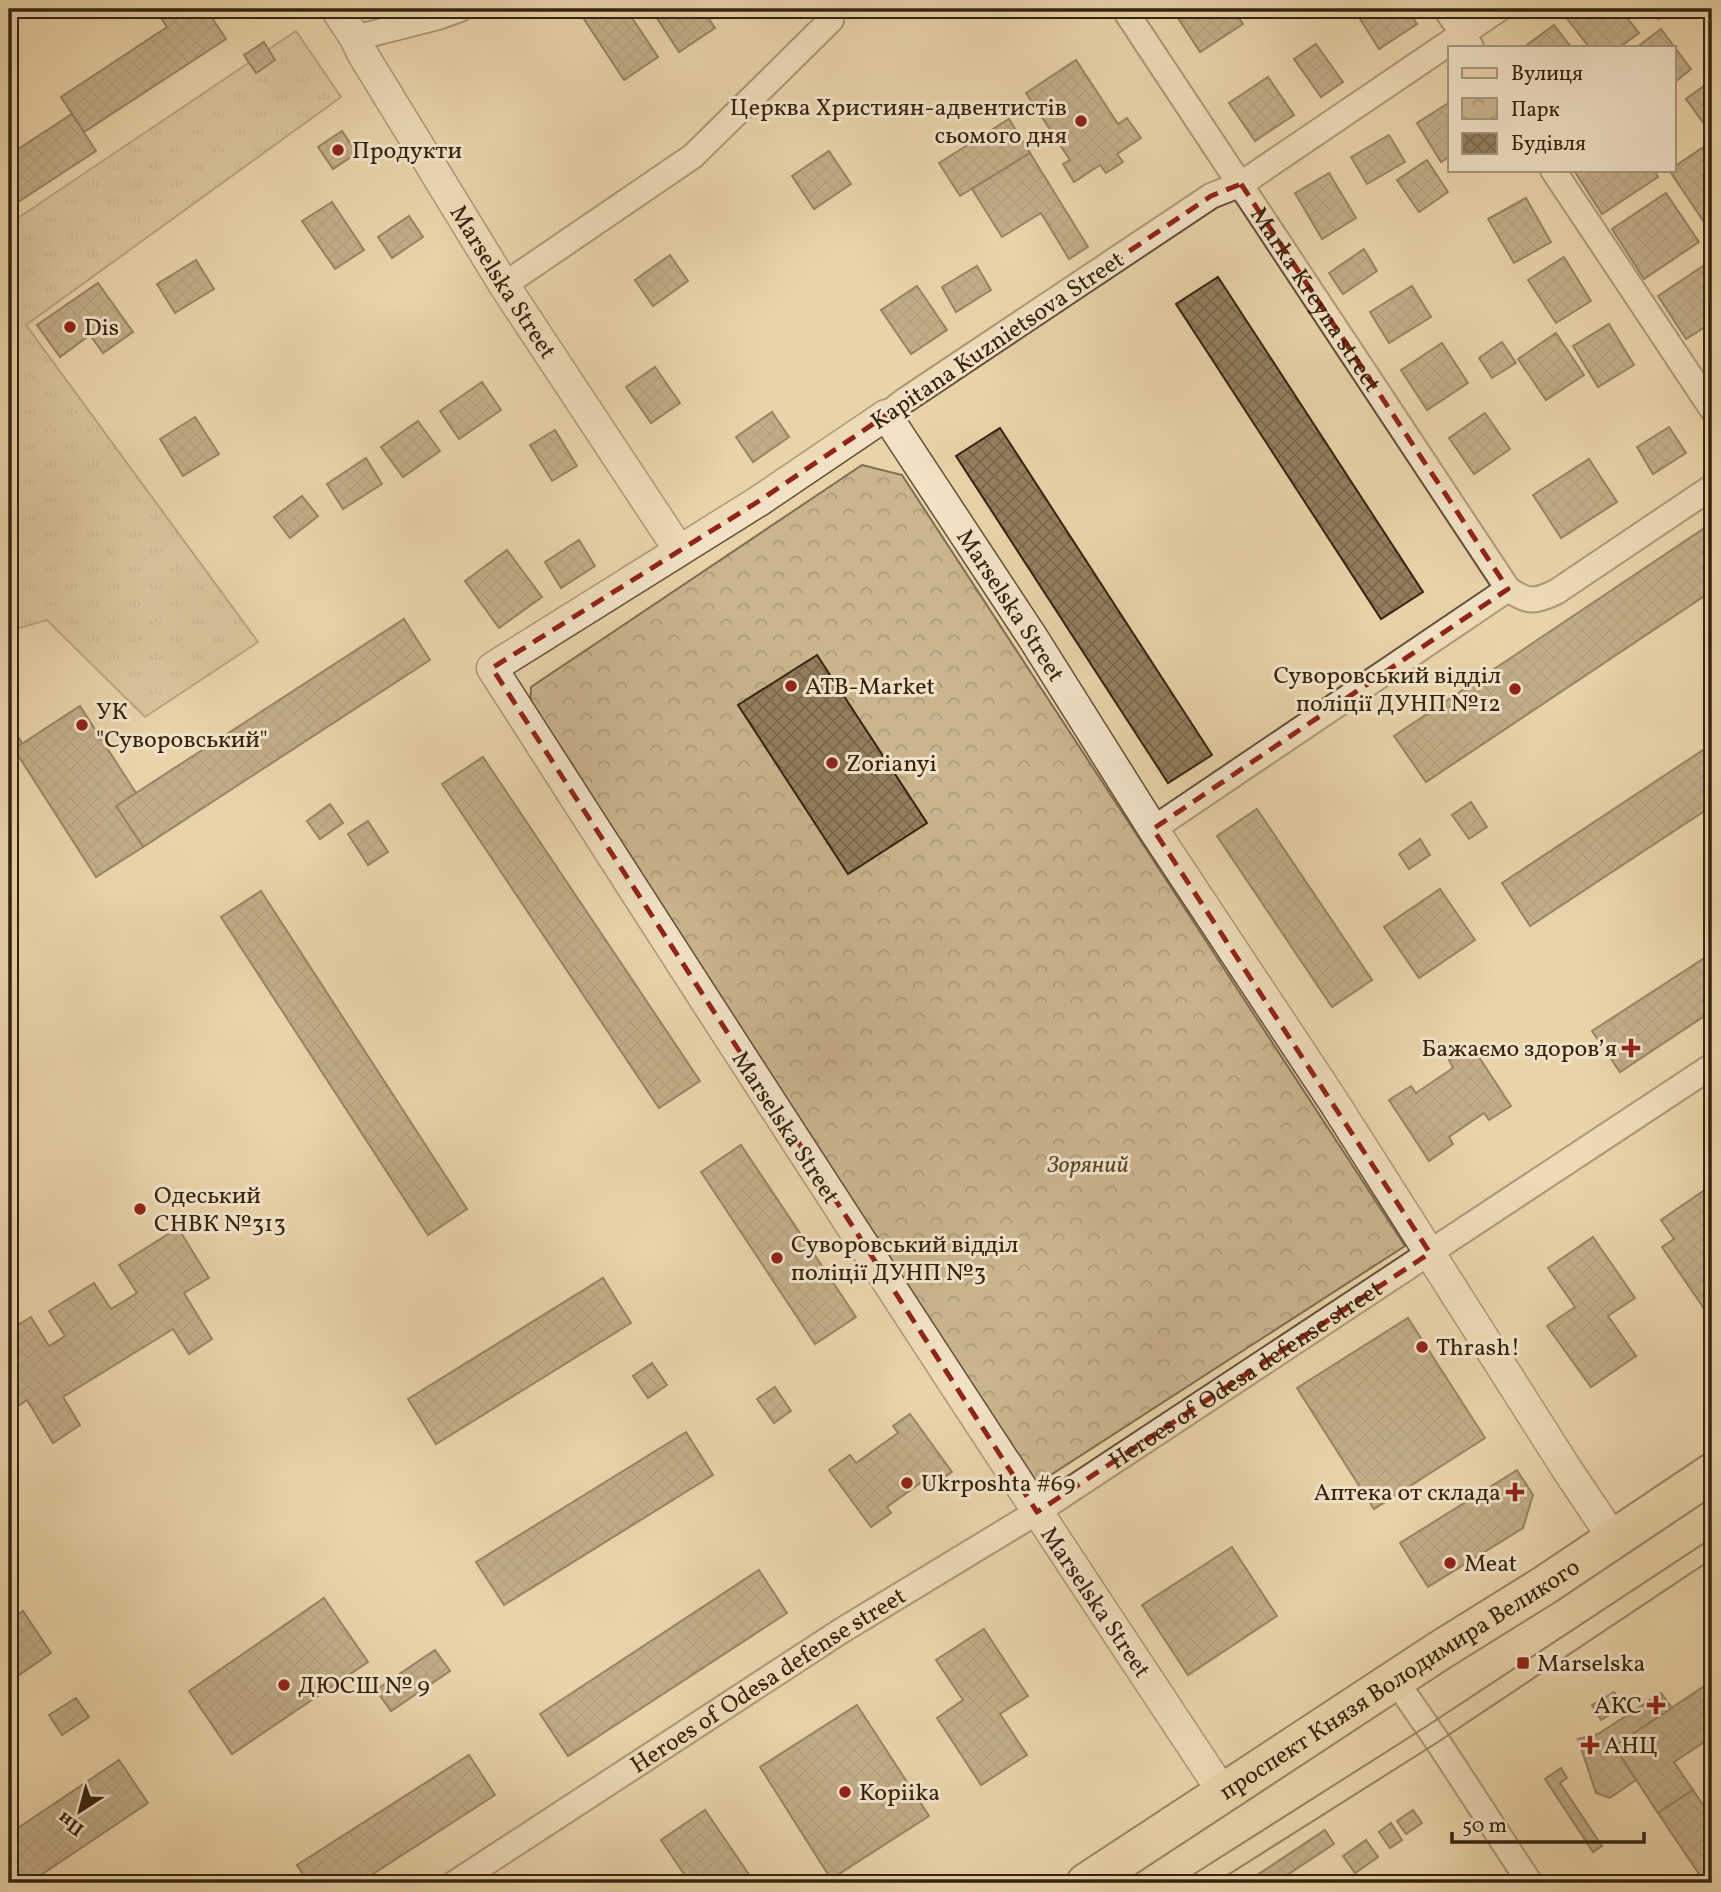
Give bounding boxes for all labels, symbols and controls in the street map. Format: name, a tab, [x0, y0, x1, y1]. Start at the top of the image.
legend	[1448, 46, 1676, 172]
text: Вулиця	[1511, 60, 1583, 89]
place label: Церква Християн-адвентистів сьомого дня	[730, 92, 1067, 154]
text: Парк	[1511, 96, 1560, 125]
marker: Церква Християн-адвентистів сьомого дня	[1073, 113, 1089, 129]
text: Будівля	[1511, 130, 1586, 159]
place label: Продукти	[352, 135, 462, 169]
marker: Продукти	[330, 142, 346, 158]
street label: Marselska Street	[440, 199, 563, 366]
street label: Marka Kreyna street	[1241, 201, 1388, 400]
street label: Kapitana Kuznietsova Street	[865, 244, 1132, 439]
place label: Dis	[84, 312, 119, 346]
marker: Dis	[62, 319, 78, 335]
street label: Marselska Street	[947, 523, 1072, 689]
place label: Суворовський відділ поліції ДУНП №12	[1274, 660, 1501, 722]
place label: ATB-Market	[805, 671, 935, 705]
marker: ATB-Market	[783, 678, 799, 694]
marker: Суворовський відділ поліції ДУНП №12	[1507, 681, 1523, 697]
place label: УК "Суворовський"	[96, 696, 268, 758]
marker: УК "Суворовський"	[74, 717, 90, 733]
place label: Zorianyi	[846, 748, 937, 782]
marker: Zorianyi	[824, 755, 840, 771]
place label: Бажаємо здоровʼя	[1422, 1033, 1617, 1067]
marker: Бажаємо здоровʼя	[1623, 1040, 1639, 1056]
street label: Marselska Street	[722, 1045, 847, 1211]
park label: Зоряний	[1046, 1149, 1129, 1183]
place label: Одеський СНВК №313	[154, 1180, 286, 1242]
marker: Одеський СНВК №313	[132, 1201, 148, 1217]
place label: Суворовський відділ поліції ДУНП №3	[791, 1229, 1018, 1291]
marker: Суворовський відділ поліції ДУНП №3	[769, 1250, 785, 1266]
street label: Heroes of Odesa defense street	[1103, 1273, 1390, 1479]
place label: Thrash!	[1436, 1332, 1520, 1366]
marker: Thrash!	[1414, 1339, 1430, 1355]
place label: Ukrposhta #69	[921, 1468, 1075, 1502]
marker: Ukrposhta #69	[899, 1475, 915, 1491]
place label: Аптека от склада	[1314, 1477, 1501, 1511]
marker: Аптека от склада	[1507, 1484, 1523, 1500]
street label: Marselska Street	[1031, 1521, 1158, 1686]
place label: Meat	[1464, 1548, 1517, 1582]
street label: проспект Князя Володимира Великого	[1213, 1551, 1587, 1810]
marker: Meat	[1442, 1555, 1458, 1571]
street label: Heroes of Odesa defense street	[624, 1580, 913, 1783]
place label: Marselska	[1537, 1648, 1645, 1682]
marker: Marselska	[1515, 1655, 1531, 1671]
place label: ДЮСШ № 9	[298, 1670, 430, 1704]
marker: ДЮСШ № 9	[276, 1677, 292, 1693]
place label: АКС	[1594, 1690, 1642, 1724]
marker: АКС	[1648, 1697, 1664, 1713]
place label: АНЦ	[1604, 1730, 1658, 1764]
marker: АНЦ	[1582, 1737, 1598, 1753]
north arrow	[46, 1776, 116, 1846]
place label: Kopiika	[859, 1777, 940, 1811]
marker: Kopiika	[837, 1784, 853, 1800]
scale bar	[1452, 1801, 1644, 1845]
text: Пн	[53, 1805, 90, 1842]
text: 50 m	[1462, 1812, 1507, 1841]

